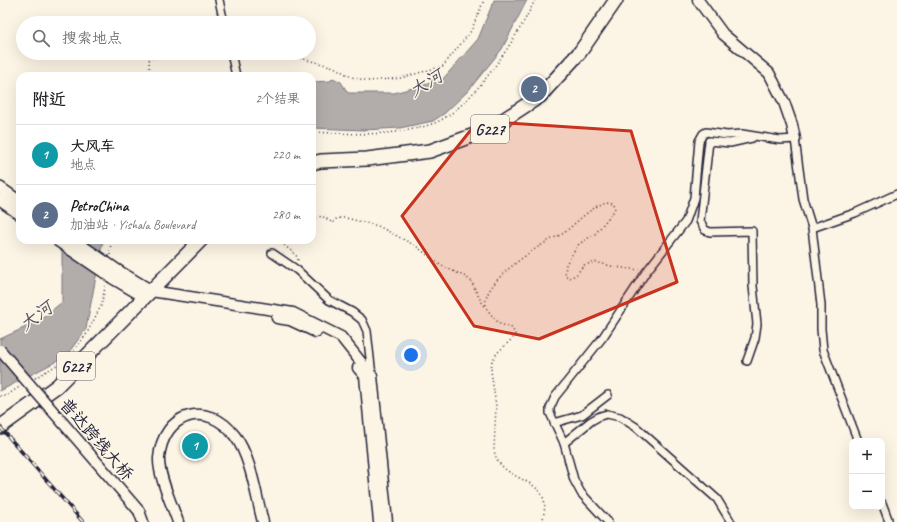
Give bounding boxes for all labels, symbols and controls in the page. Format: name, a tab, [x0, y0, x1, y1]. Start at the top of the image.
search box	[16, 16, 316, 60]
icon: search	[30, 27, 52, 49]
text: 搜索地点	[62, 29, 122, 48]
water label: 大河	[405, 63, 450, 102]
pin: 2	[521, 74, 547, 104]
text: 附近	[32, 89, 66, 110]
text: 2个结果	[255, 91, 300, 107]
road number: G227	[471, 115, 509, 143]
text: 大风车	[70, 137, 115, 156]
text: 1	[42, 147, 48, 163]
text: 220 m	[272, 147, 300, 163]
text: 地点	[70, 157, 96, 173]
text: PetroChina	[70, 197, 128, 216]
text: 2	[42, 207, 48, 223]
text: 280 m	[272, 207, 300, 223]
text: 加油站 · Yishala Boulevard	[70, 217, 195, 233]
water label: 大河	[15, 295, 59, 335]
your location	[401, 345, 421, 365]
road number: G227	[57, 352, 95, 380]
street label: 普达跨线大桥	[55, 394, 138, 485]
pin: 1	[182, 431, 208, 461]
map controls	[849, 438, 885, 510]
button: +	[849, 438, 885, 474]
button: −	[849, 474, 885, 510]

